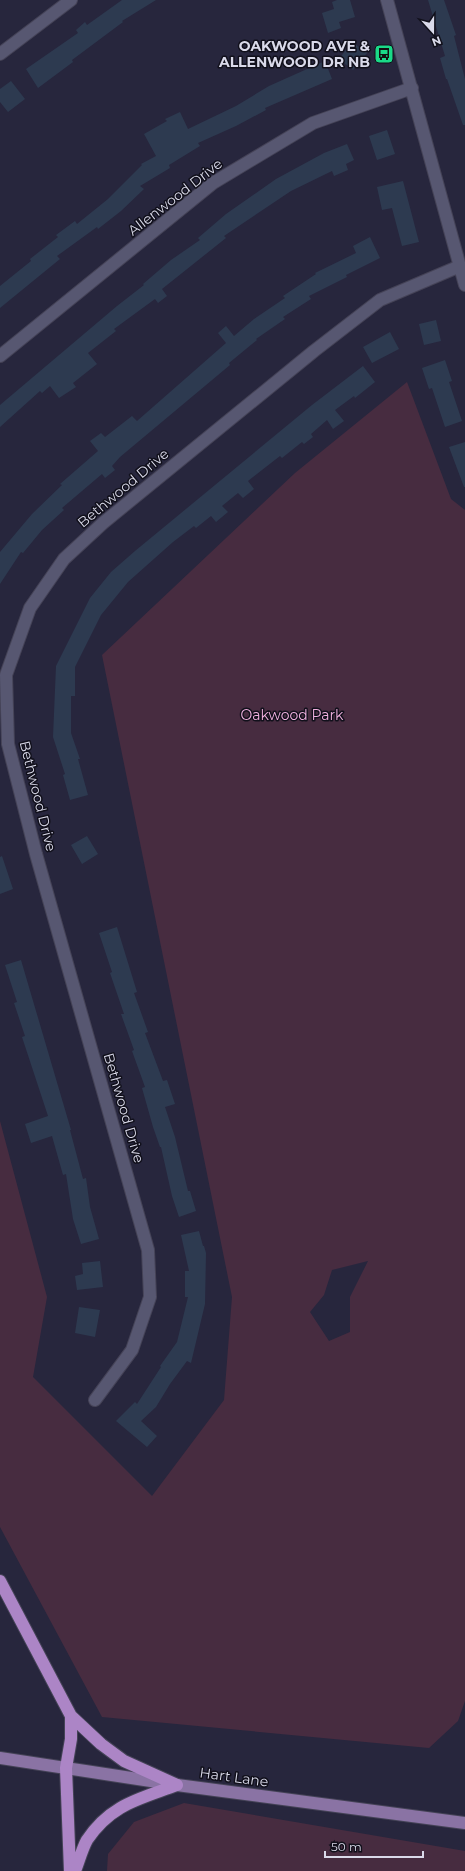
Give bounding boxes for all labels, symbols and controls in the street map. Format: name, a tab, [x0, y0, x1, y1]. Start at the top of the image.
north arrow	[413, 12, 453, 52]
text: N	[430, 33, 443, 49]
place label: OAKWOOD AVE & ALLENWOOD DR NB	[218, 37, 370, 71]
bus stop icon: OAKWOOD AVE & ALLENWOOD DR NB	[373, 43, 395, 65]
street label: Allenwood Drive	[124, 155, 226, 239]
street label: Bethwood Drive	[74, 445, 172, 531]
park label: Oakwood Park	[241, 706, 344, 724]
street label: Bethwood Drive	[16, 739, 60, 853]
street label: Bethwood Drive	[100, 1051, 148, 1165]
street label: Hart Lane	[198, 1763, 270, 1791]
scale bar	[325, 1833, 423, 1859]
text: 50 m	[331, 1839, 362, 1854]

